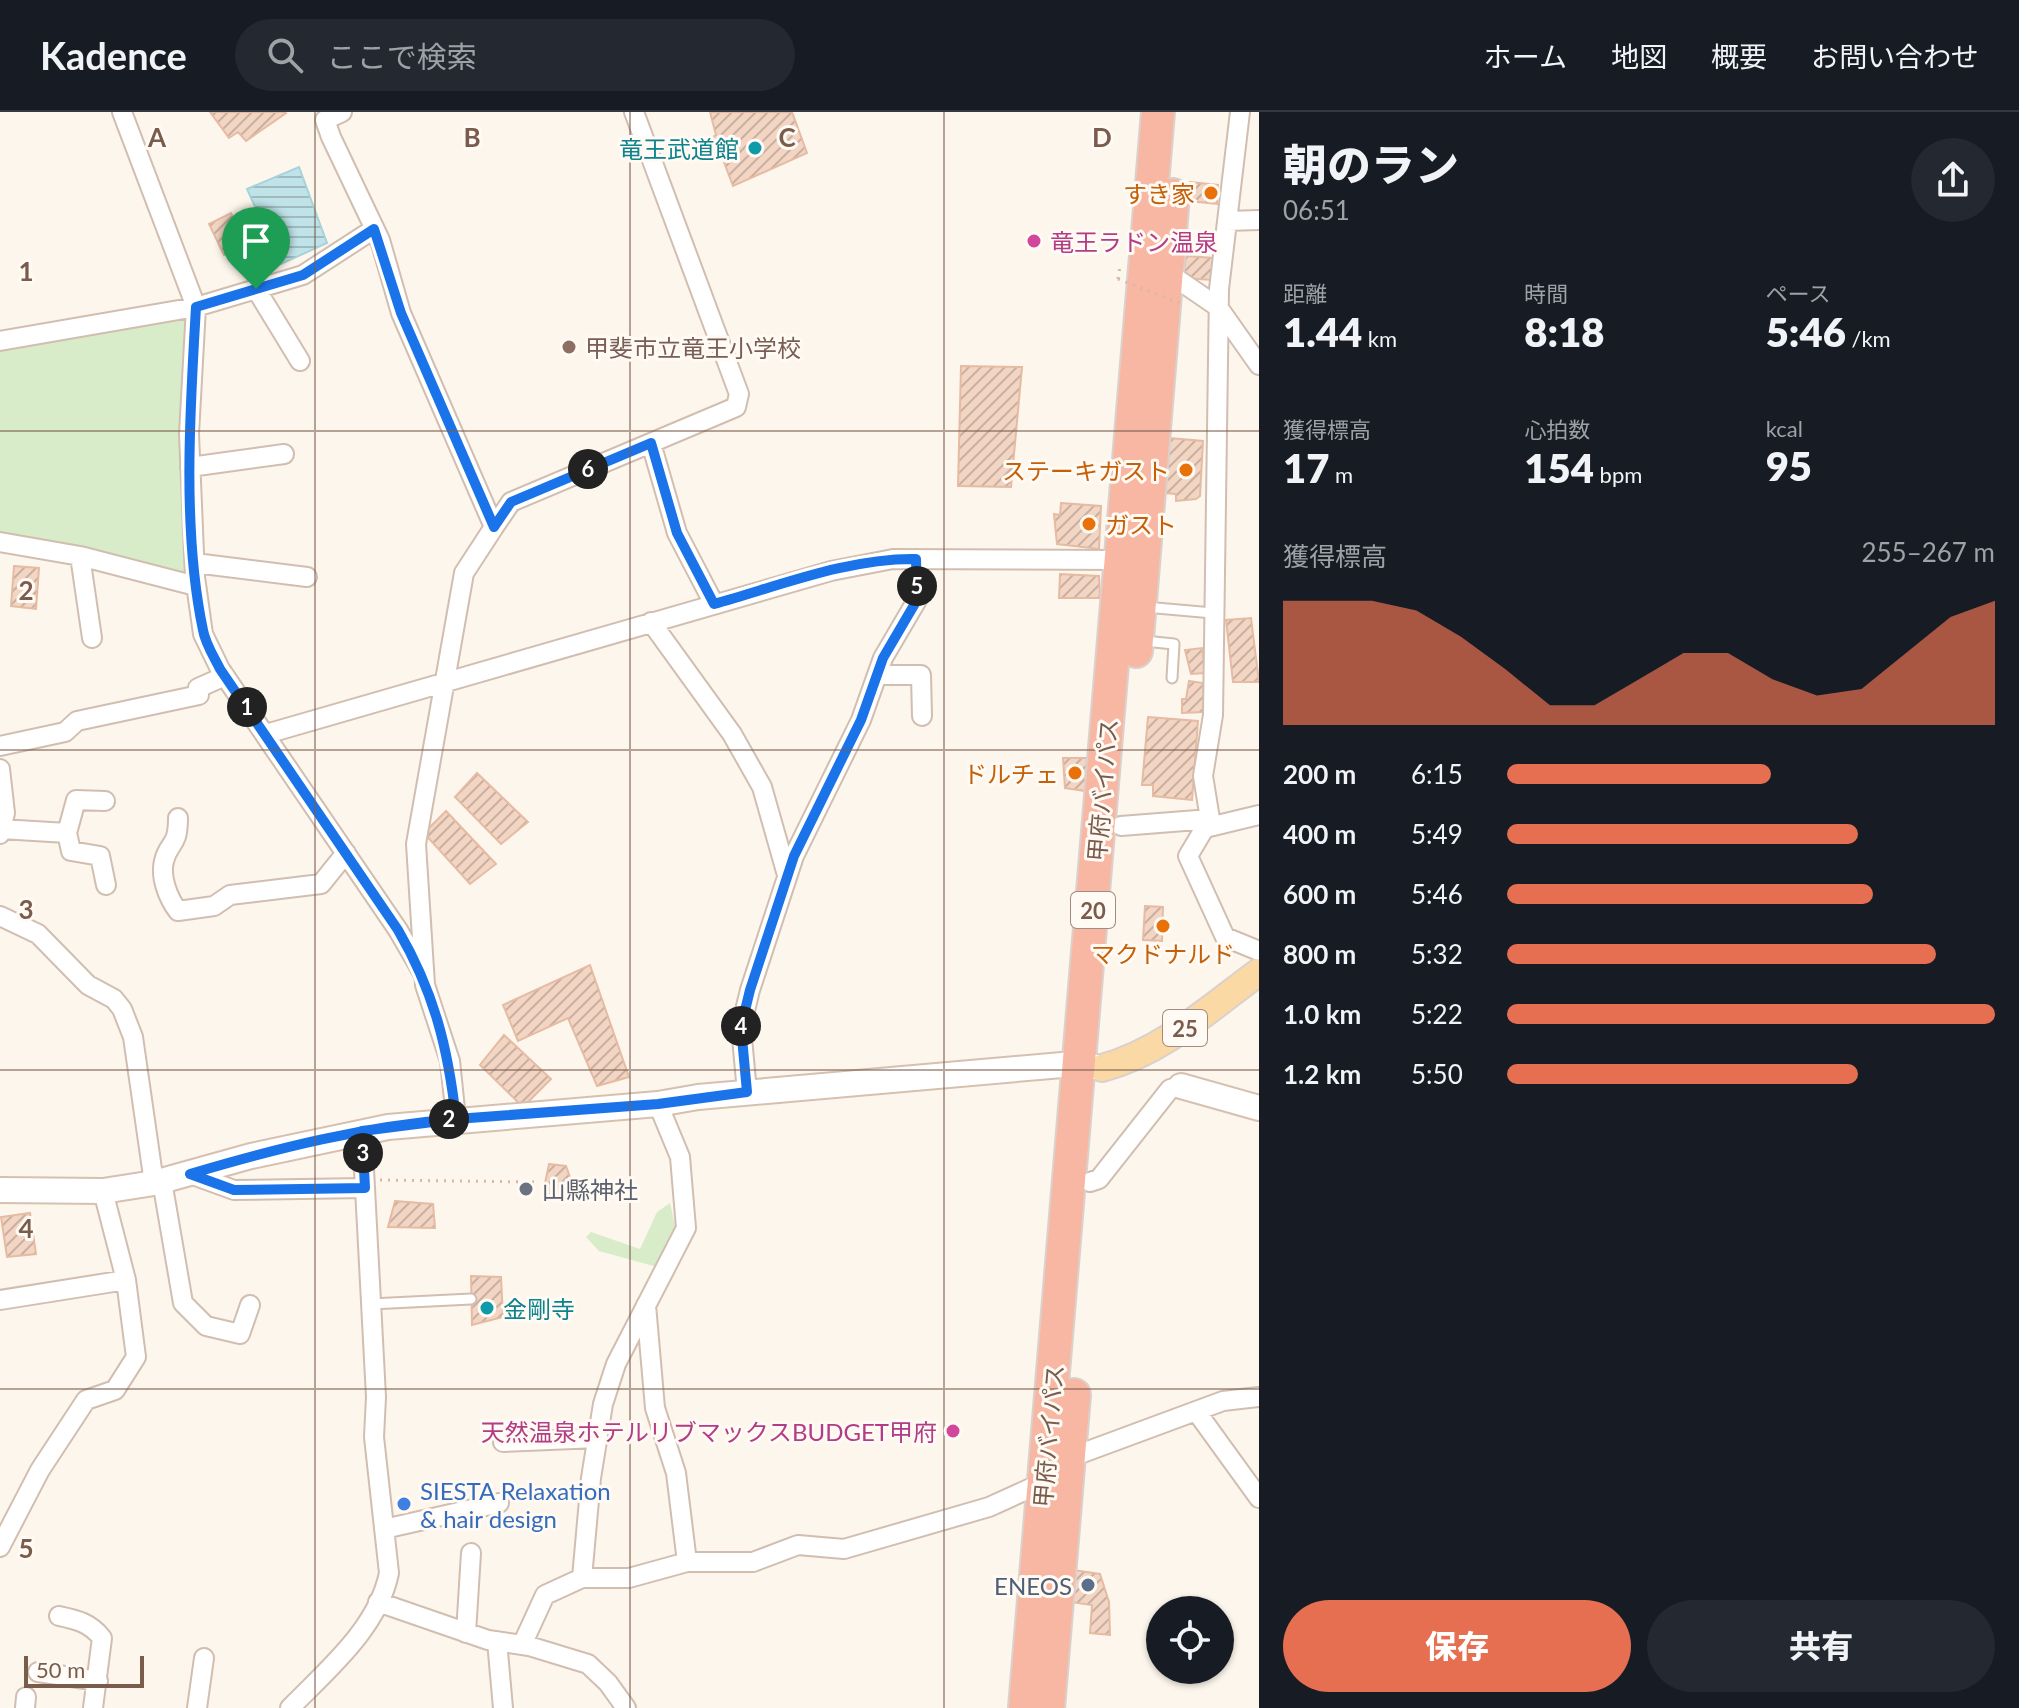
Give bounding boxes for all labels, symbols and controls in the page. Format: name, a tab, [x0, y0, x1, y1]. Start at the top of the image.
search box	[235, 19, 795, 91]
text: Kadence	[40, 32, 187, 78]
icon: search	[263, 33, 307, 77]
text: ここで検索	[327, 38, 477, 74]
text: ホーム	[1484, 39, 1567, 73]
text: 地図	[1611, 39, 1667, 73]
text: 概要	[1711, 39, 1767, 73]
text: お問い合わせ	[1811, 39, 1979, 73]
text: A	[147, 121, 167, 153]
text: B	[463, 121, 481, 153]
text: C	[778, 121, 796, 153]
text: D	[1092, 121, 1112, 153]
place label: 竜王武道館	[619, 134, 739, 163]
text: 朝のラン	[1283, 138, 1459, 190]
button: share	[1911, 138, 1995, 222]
marker: 竜王武道館	[746, 139, 764, 157]
place label: すき家	[1123, 179, 1195, 208]
marker: すき家	[1202, 184, 1220, 202]
text: 06:51	[1283, 194, 1350, 226]
pin	[222, 207, 290, 289]
icon: arrive	[234, 219, 278, 263]
place label: 竜王ラドン温泉	[1050, 227, 1218, 256]
marker: 竜王ラドン温泉	[1025, 232, 1043, 250]
text: 1	[18, 255, 34, 287]
text: 距離	[1283, 280, 1327, 307]
text: 時間	[1524, 280, 1568, 307]
text: ペース	[1766, 280, 1831, 307]
text: 1.44	[1283, 308, 1362, 356]
text: 8:18	[1524, 308, 1605, 356]
text: 5:46	[1766, 308, 1846, 356]
text: km	[1362, 325, 1397, 352]
text: /km	[1846, 325, 1891, 352]
place label: 甲斐市立竜王小学校	[585, 333, 801, 362]
marker: 甲斐市立竜王小学校	[560, 338, 578, 356]
text: kcal	[1766, 415, 1803, 442]
text: 獲得標高	[1283, 416, 1371, 443]
text: 心拍数	[1524, 416, 1590, 443]
text: 95	[1766, 442, 1812, 490]
text: 17	[1283, 444, 1329, 492]
text: 154	[1524, 444, 1594, 492]
pin: 6	[568, 449, 608, 489]
text: 6	[582, 455, 594, 482]
place label: ステーキガスト	[1002, 456, 1170, 485]
marker: ステーキガスト	[1177, 461, 1195, 479]
text: m	[1329, 461, 1353, 488]
text: bpm	[1594, 461, 1642, 488]
place label: ガスト	[1105, 510, 1177, 539]
marker: ガスト	[1080, 515, 1098, 533]
text: 255–267 m	[1861, 536, 1995, 568]
text: 獲得標高	[1283, 540, 1387, 572]
pin: 5	[897, 566, 937, 606]
text: 5	[911, 572, 923, 599]
text: 2	[18, 574, 34, 606]
pin: 1	[227, 687, 267, 727]
text: 1	[241, 693, 253, 720]
street label: 甲府バイパス	[1081, 717, 1123, 863]
text: 200 m	[1283, 758, 1356, 790]
text: 6:15	[1411, 758, 1463, 790]
place label: ドルチェ	[963, 759, 1059, 788]
marker: ドルチェ	[1066, 764, 1084, 782]
text: 400 m	[1283, 818, 1356, 850]
text: 5:49	[1411, 818, 1463, 850]
text: 600 m	[1283, 878, 1356, 910]
text: 5:46	[1411, 878, 1463, 910]
road number: 20	[1071, 892, 1115, 928]
text: 3	[18, 893, 34, 925]
marker: マクドナルド	[1154, 917, 1172, 935]
text: 800 m	[1283, 938, 1356, 970]
text: 5:32	[1411, 938, 1463, 970]
place label: マクドナルド	[1091, 939, 1235, 968]
text: 1.0 km	[1283, 998, 1361, 1030]
text: 5:22	[1411, 998, 1463, 1030]
pin: 4	[721, 1006, 761, 1046]
road number: 25	[1163, 1010, 1207, 1046]
text: 4	[735, 1012, 747, 1039]
text: 1.2 km	[1283, 1058, 1361, 1090]
text: 5:50	[1411, 1058, 1463, 1090]
pin: 2	[429, 1099, 469, 1139]
text: 2	[443, 1105, 455, 1132]
pin: 3	[343, 1133, 383, 1173]
text: 3	[357, 1139, 369, 1166]
place label: 山縣神社	[542, 1175, 638, 1204]
marker: 山縣神社	[517, 1180, 535, 1198]
text: 4	[18, 1212, 34, 1244]
place label: 金剛寺	[503, 1294, 575, 1323]
marker: 金剛寺	[478, 1299, 496, 1317]
street label: 甲府バイパス	[1027, 1363, 1069, 1509]
place label: 天然温泉ホテルリブマックスBUDGET甲府	[481, 1417, 937, 1446]
marker: 天然温泉ホテルリブマックスBUDGET甲府	[944, 1422, 962, 1440]
place label: SIESTA Relaxation & hair design	[420, 1476, 611, 1533]
marker: SIESTA Relaxation & hair design	[395, 1495, 413, 1513]
text: 5	[18, 1532, 34, 1564]
place label: ENEOS	[994, 1571, 1072, 1600]
marker: ENEOS	[1079, 1576, 1097, 1594]
map controls	[1146, 1596, 1234, 1684]
button: locate	[1146, 1596, 1234, 1684]
button: 保存	[1283, 1600, 1631, 1692]
button: 共有	[1647, 1600, 1995, 1692]
scale bar	[24, 1652, 144, 1688]
text: 50 m	[36, 1656, 85, 1683]

